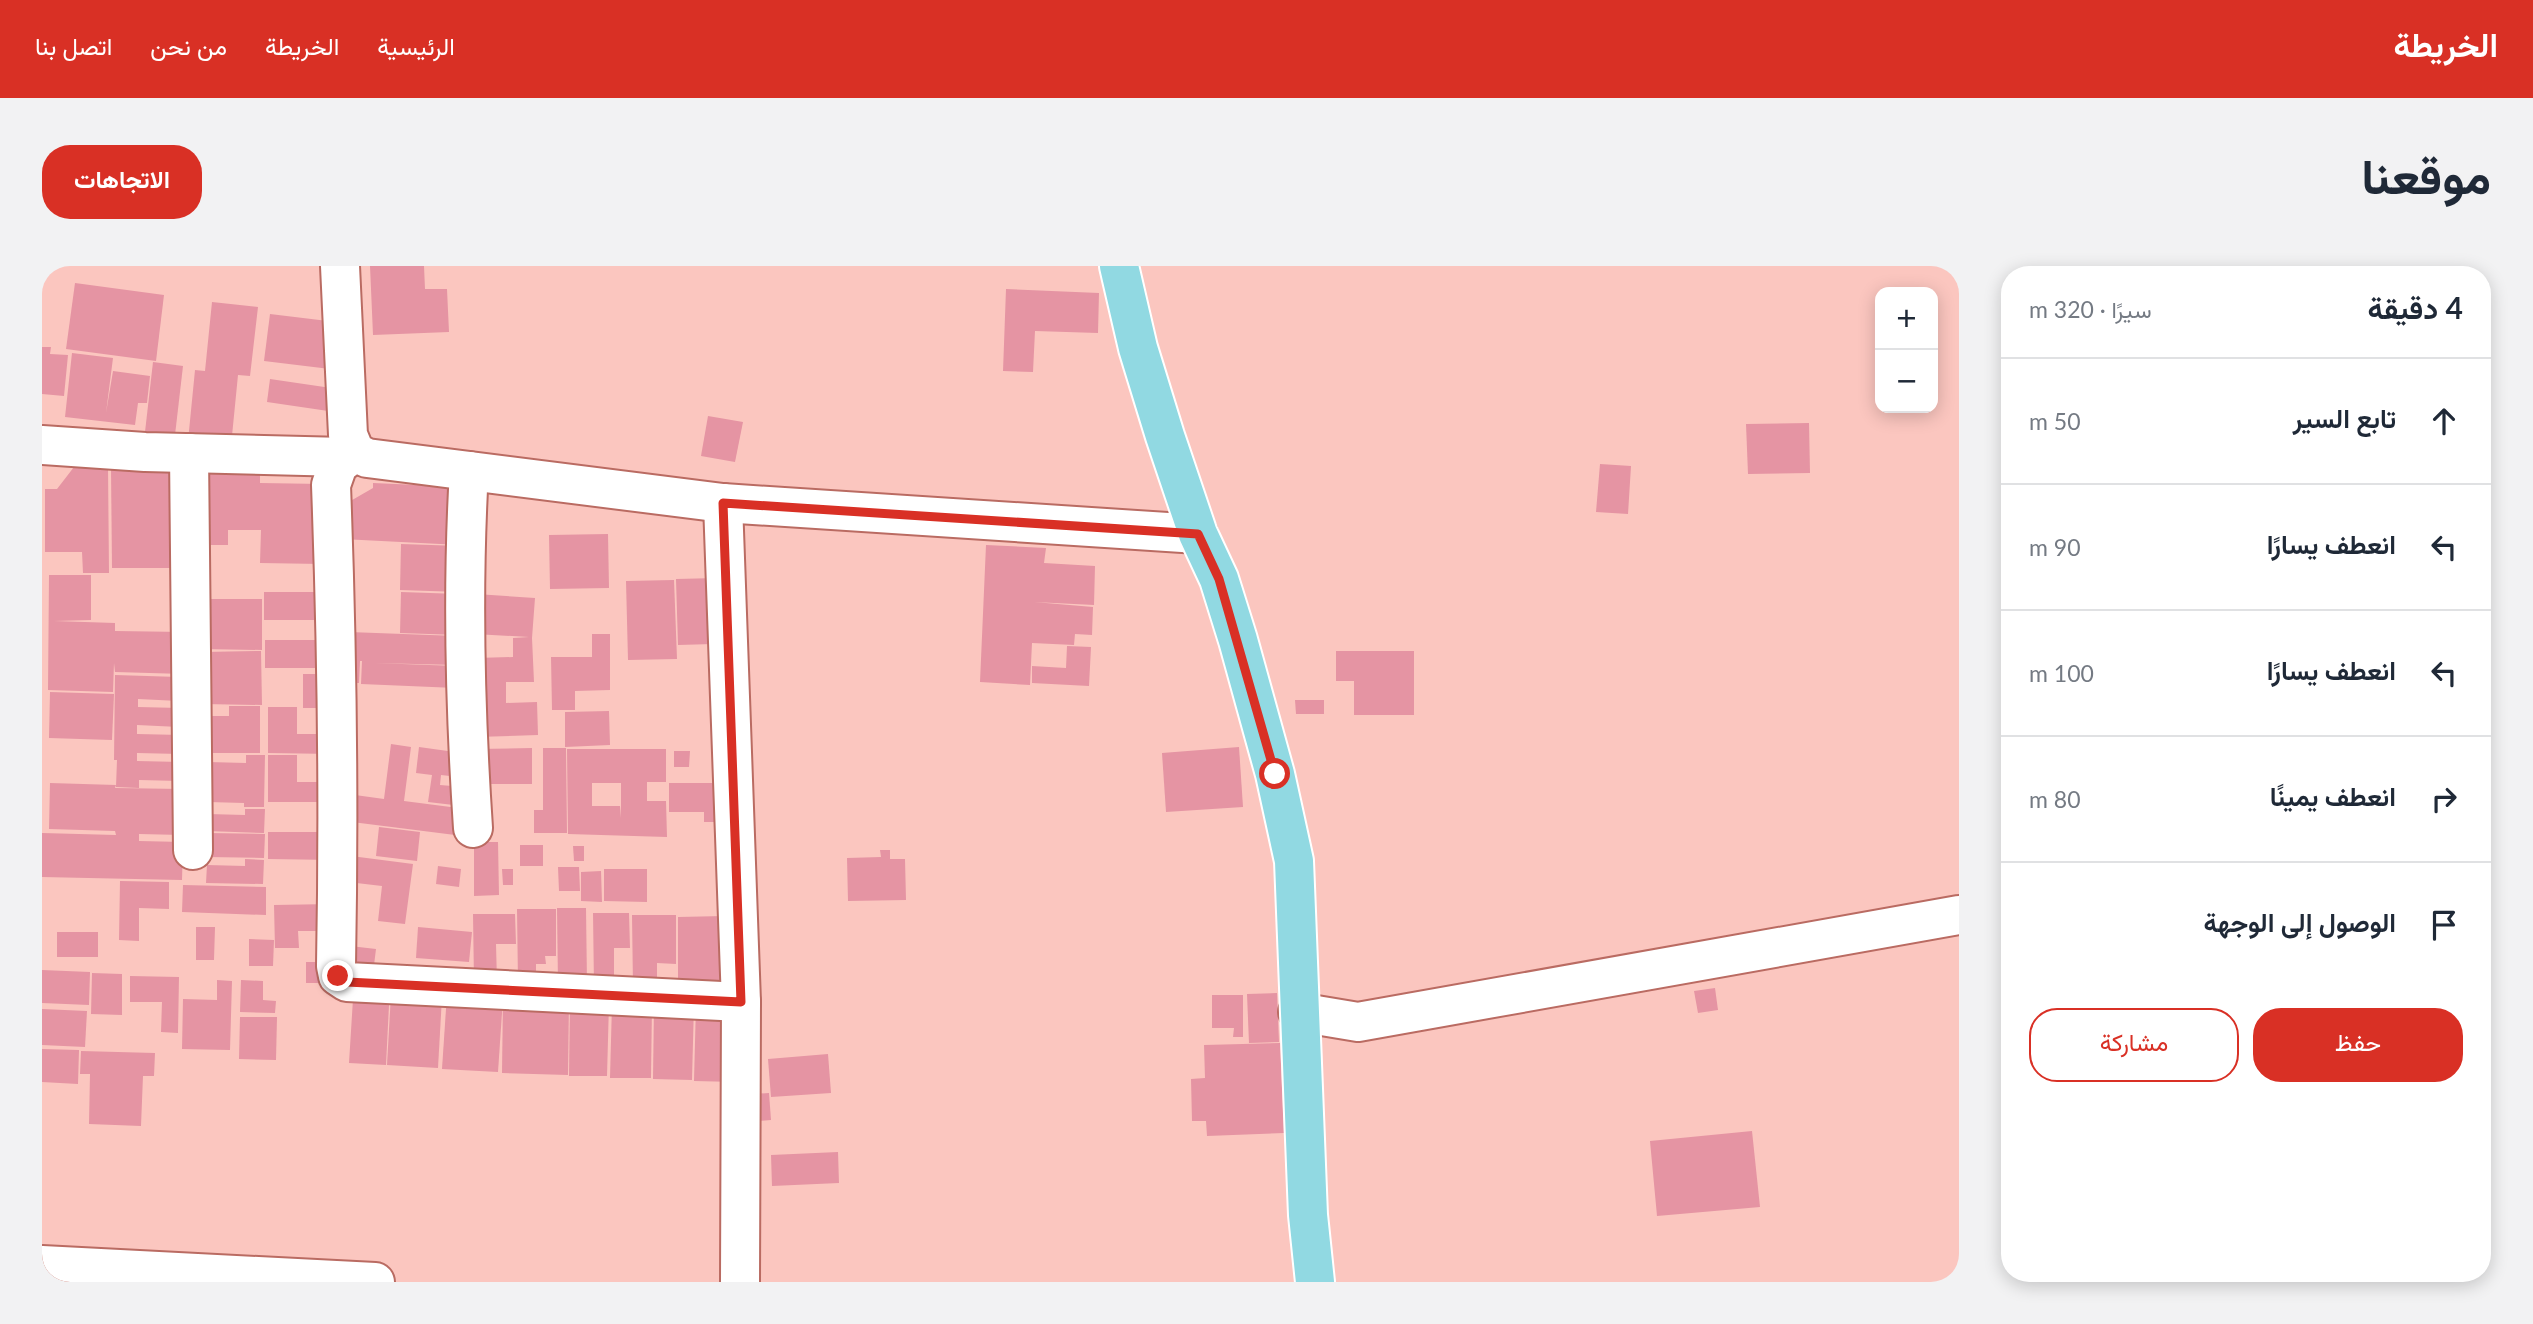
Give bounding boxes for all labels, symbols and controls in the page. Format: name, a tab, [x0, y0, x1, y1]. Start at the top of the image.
text: الخريطة	[2394, 24, 2498, 64]
text: اتصل بنا	[35, 31, 112, 60]
text: من نحن	[150, 31, 227, 60]
text: الخريطة	[265, 31, 339, 60]
text: الرئيسية	[377, 31, 455, 60]
button: الاتجاهات	[42, 145, 202, 219]
text: موقعنا	[2361, 146, 2491, 204]
map controls	[1875, 287, 1938, 413]
button: +	[1875, 287, 1938, 350]
text: 4 دقيقة	[2368, 289, 2463, 325]
text: سيرًا · 320 m	[2029, 295, 2152, 323]
button: −	[1875, 350, 1938, 413]
text: تابع السير	[2293, 402, 2396, 434]
icon: ahead	[2425, 402, 2463, 440]
text: 50 m	[2029, 407, 2081, 435]
text: انعطف يسارًا	[2267, 528, 2396, 560]
icon: left	[2425, 528, 2463, 566]
text: 90 m	[2029, 533, 2081, 561]
text: انعطف يسارًا	[2267, 654, 2396, 686]
icon: left	[2425, 654, 2463, 692]
text: 100 m	[2029, 659, 2094, 687]
route start	[1259, 758, 1290, 789]
text: انعطف يمينًا	[2270, 780, 2396, 812]
icon: right	[2425, 780, 2463, 818]
text: 80 m	[2029, 785, 2081, 813]
text: الوصول إلى الوجهة	[2204, 906, 2396, 938]
icon: arrive	[2425, 906, 2463, 944]
route end	[322, 960, 353, 991]
button: مشاركة	[2029, 1008, 2239, 1082]
button: حفظ	[2253, 1008, 2463, 1082]

